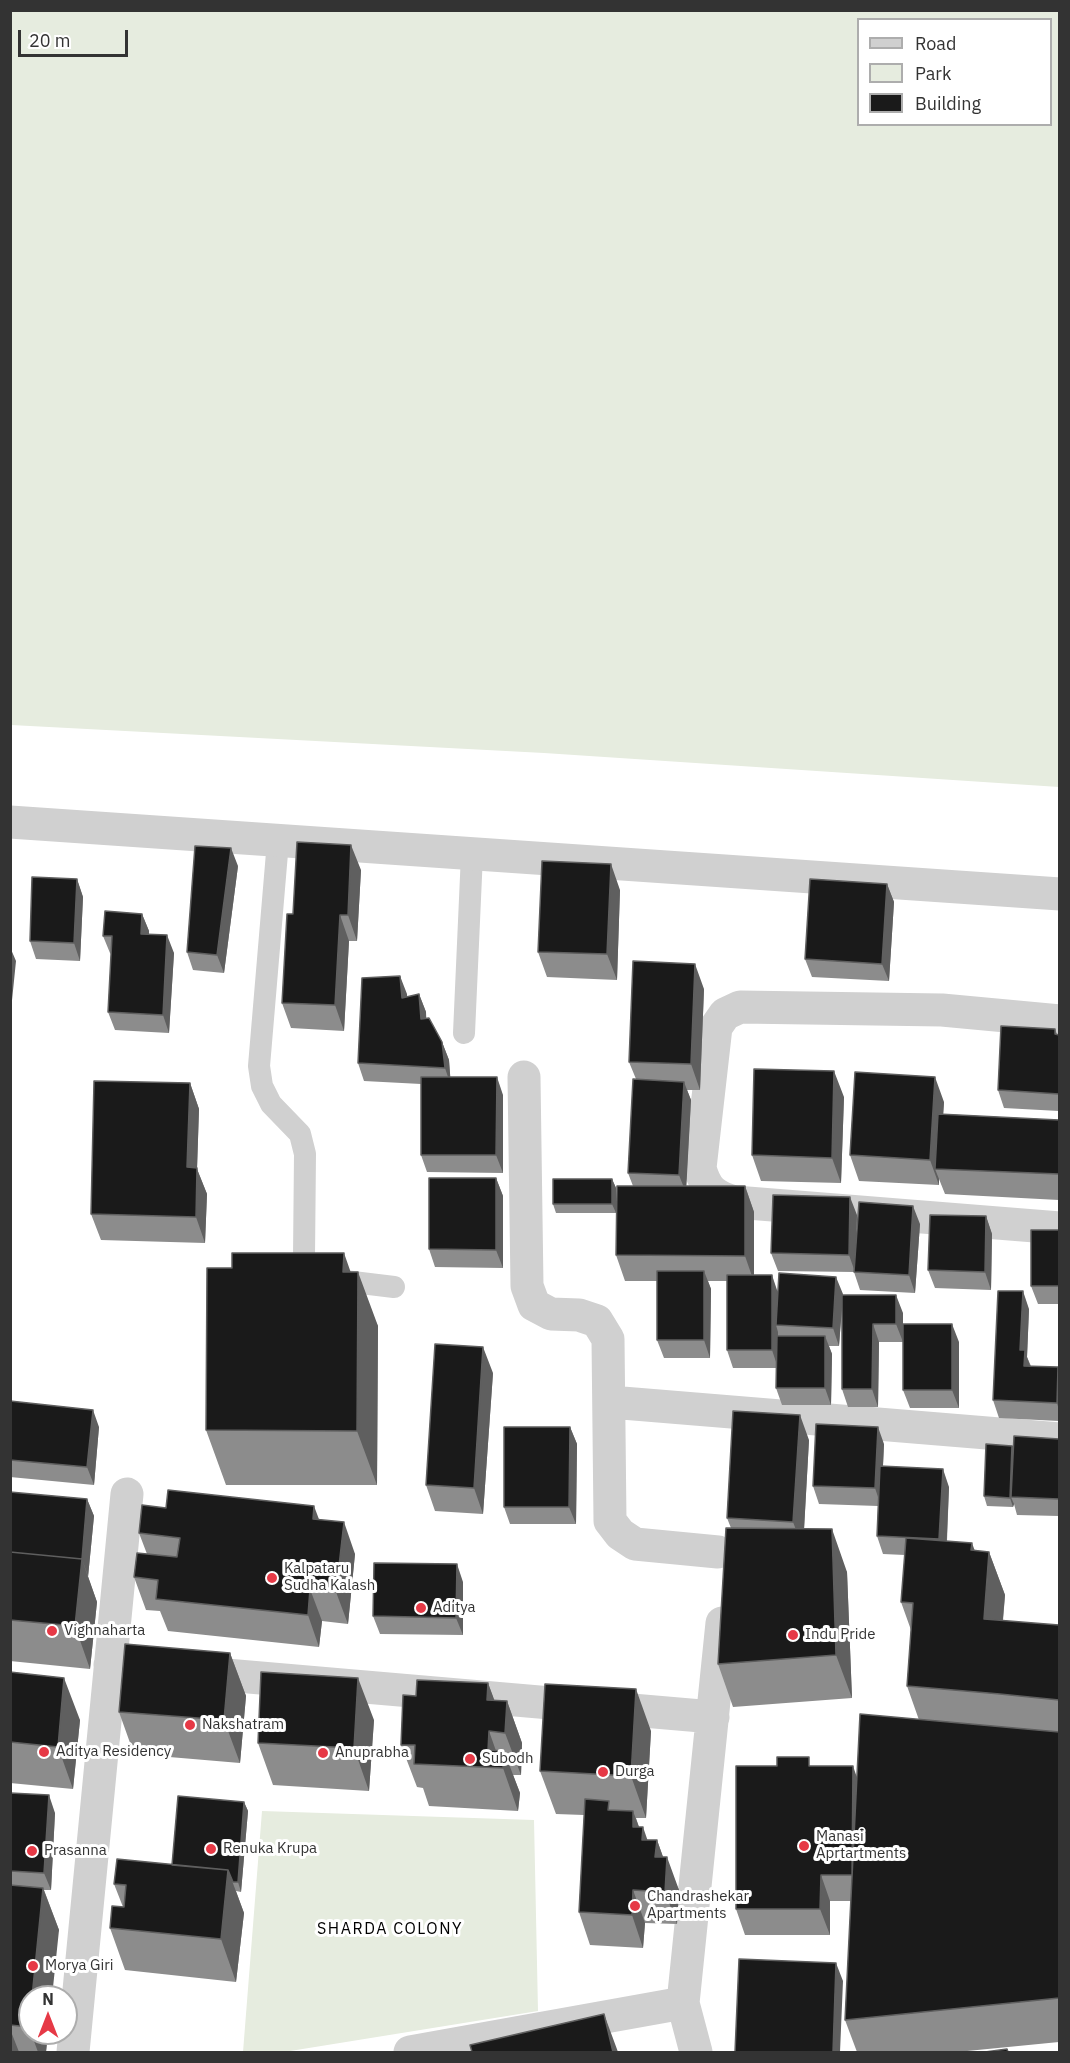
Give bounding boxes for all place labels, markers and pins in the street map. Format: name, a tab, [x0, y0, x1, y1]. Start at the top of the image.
place label: Kalpataru Sudha Kalash	[284, 1560, 375, 1595]
marker: Kalpataru Sudha Kalash	[265, 1571, 279, 1585]
place label: Aditya	[433, 1599, 476, 1617]
marker: Aditya	[414, 1601, 428, 1615]
place label: Vighnaharta	[64, 1622, 145, 1640]
marker: Vighnaharta	[45, 1624, 59, 1638]
place label: Indu Pride	[805, 1626, 875, 1644]
marker: Indu Pride	[786, 1628, 800, 1642]
place label: Nakshatram	[202, 1716, 284, 1734]
marker: Nakshatram	[183, 1718, 197, 1732]
place label: Aditya Residency	[56, 1743, 171, 1761]
place label: Anuprabha	[335, 1744, 409, 1762]
marker: Aditya Residency	[37, 1745, 51, 1759]
marker: Anuprabha	[316, 1746, 330, 1760]
place label: Subodh	[482, 1750, 534, 1768]
marker: Subodh	[463, 1752, 477, 1766]
place label: Durga	[615, 1763, 655, 1781]
marker: Durga	[596, 1765, 610, 1779]
place label: Manasi Aprtartments	[816, 1828, 906, 1863]
marker: Manasi Aprtartments	[797, 1839, 811, 1853]
place label: Renuka Krupa	[223, 1840, 317, 1858]
place label: Prasanna	[44, 1842, 107, 1860]
marker: Renuka Krupa	[204, 1842, 218, 1856]
marker: Prasanna	[25, 1844, 39, 1858]
place label: Chandrashekar Apartments	[647, 1888, 749, 1923]
marker: Chandrashekar Apartments	[628, 1899, 642, 1913]
place label: Morya Giri	[45, 1957, 113, 1975]
marker: Morya Giri	[26, 1959, 40, 1973]

